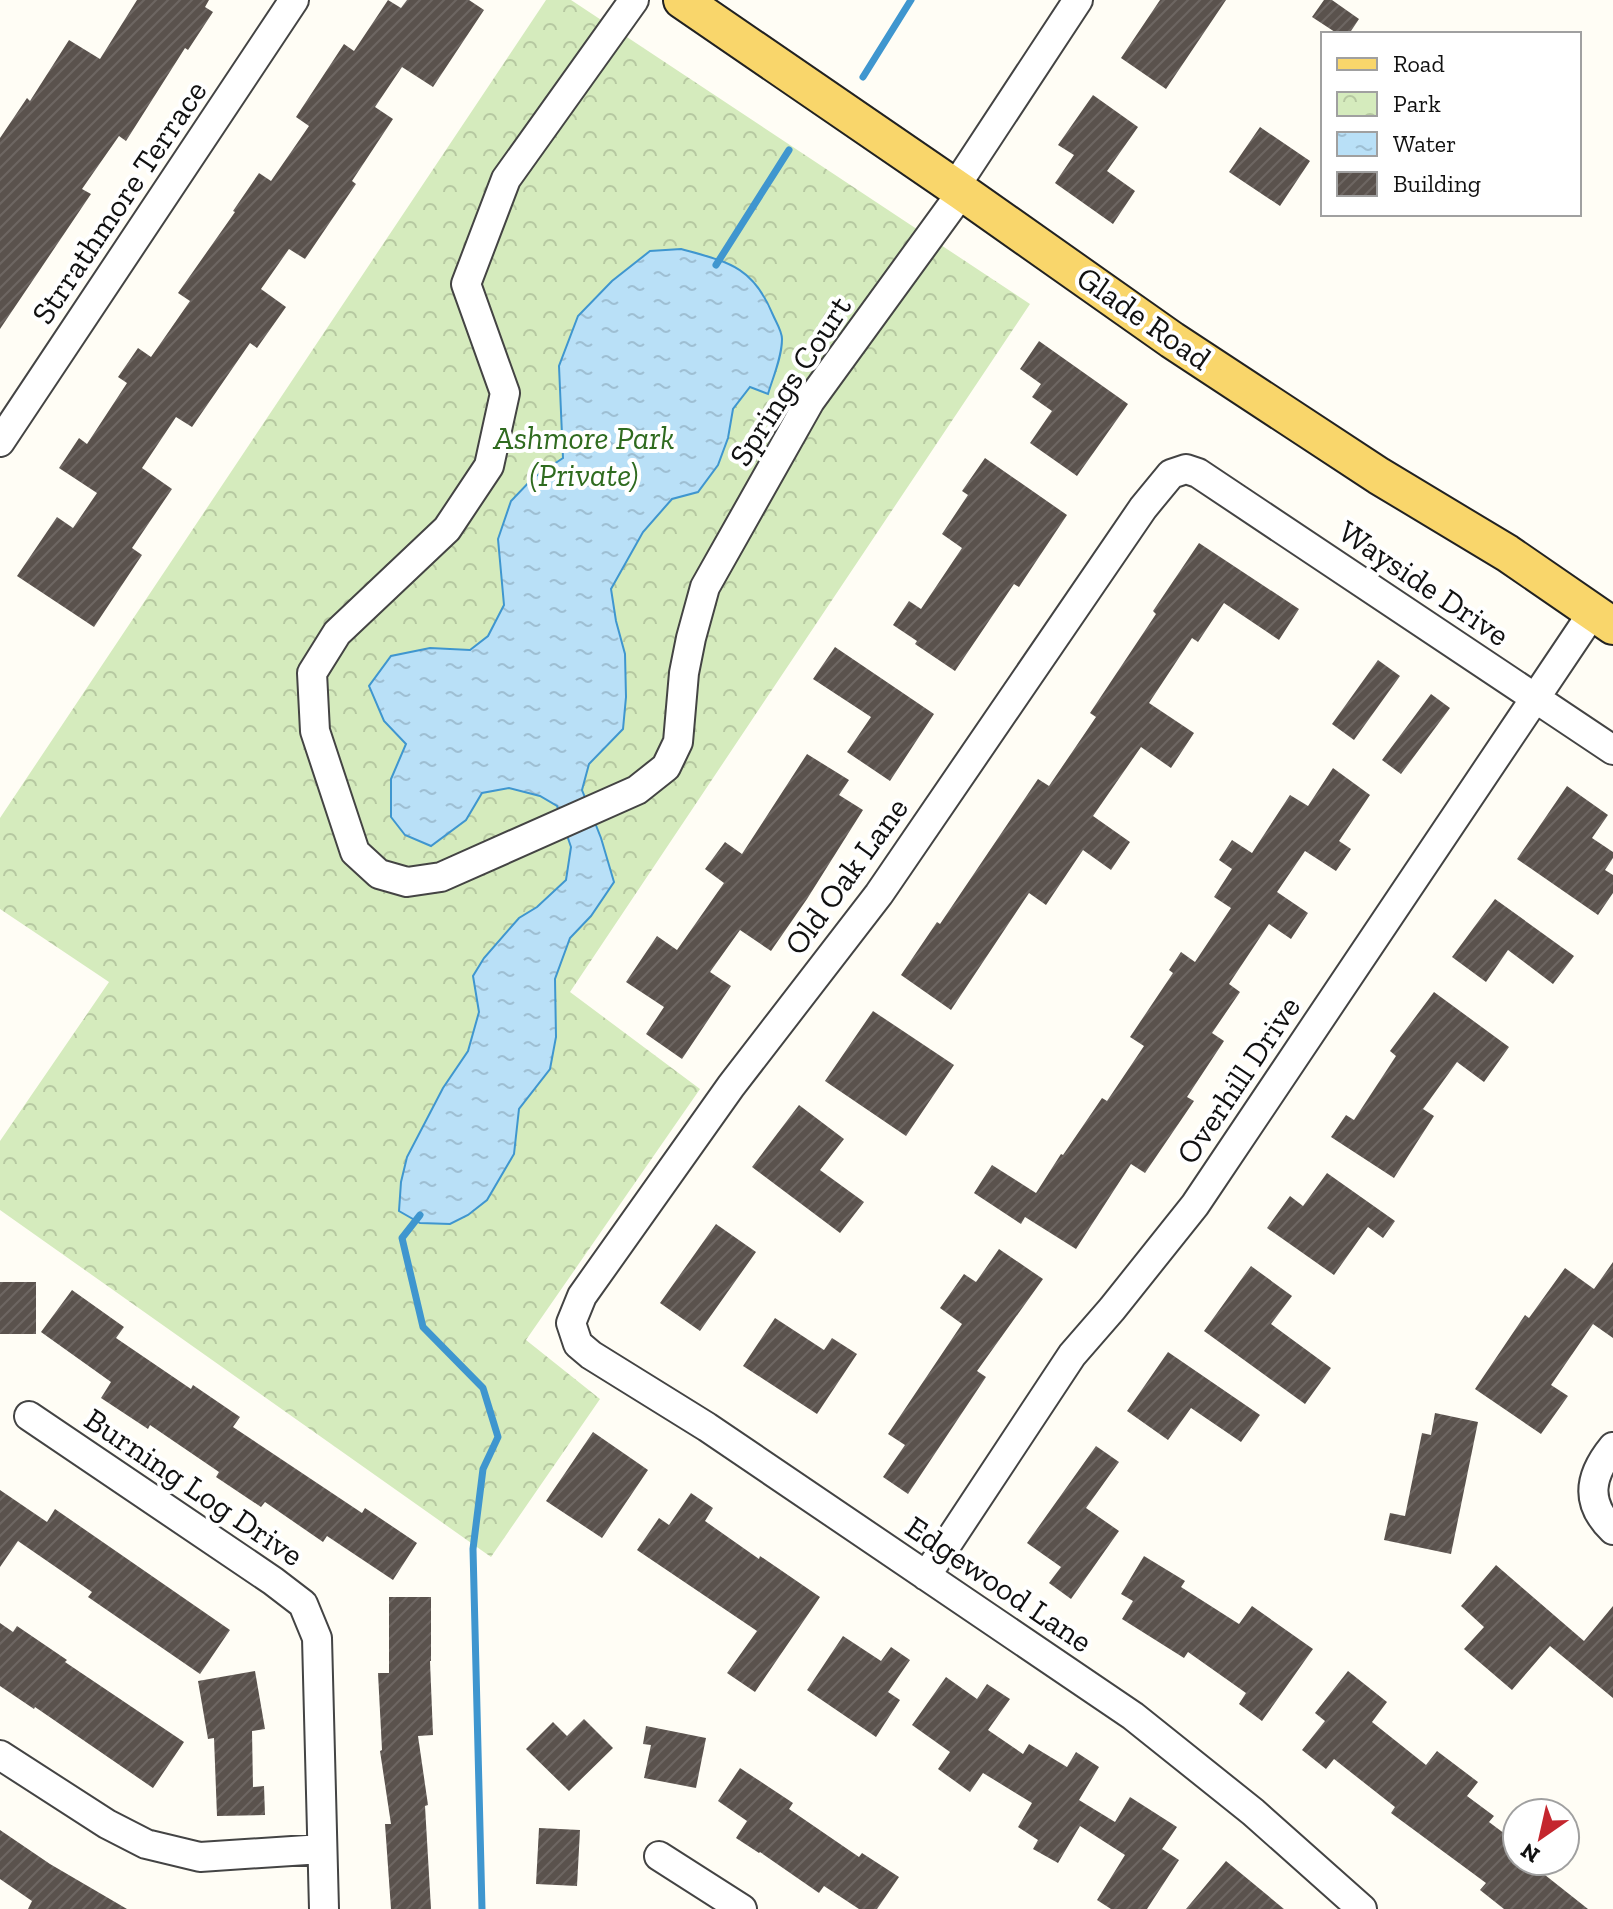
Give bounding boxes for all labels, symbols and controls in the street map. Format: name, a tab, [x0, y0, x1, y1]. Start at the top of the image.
legend	[1321, 32, 1581, 216]
text: Road	[1393, 49, 1445, 78]
street label: Strrathmore Terrace	[23, 73, 215, 331]
text: Park	[1393, 89, 1441, 118]
text: Water	[1393, 129, 1456, 158]
text: Building	[1393, 169, 1481, 198]
street label: Glade Road	[1070, 258, 1219, 378]
street label: Springs Court	[721, 289, 859, 473]
park label: Ashmore Park (Private)	[492, 419, 675, 494]
street label: Wayside Drive	[1332, 512, 1516, 654]
street label: Old Oak Lane	[776, 790, 916, 962]
street label: Overhill Drive	[1168, 989, 1308, 1171]
street label: Burning Log Drive	[78, 1400, 310, 1574]
street label: Edgewood Lane	[899, 1508, 1099, 1660]
north arrow	[1501, 1797, 1581, 1877]
text: N	[1515, 1837, 1545, 1869]

